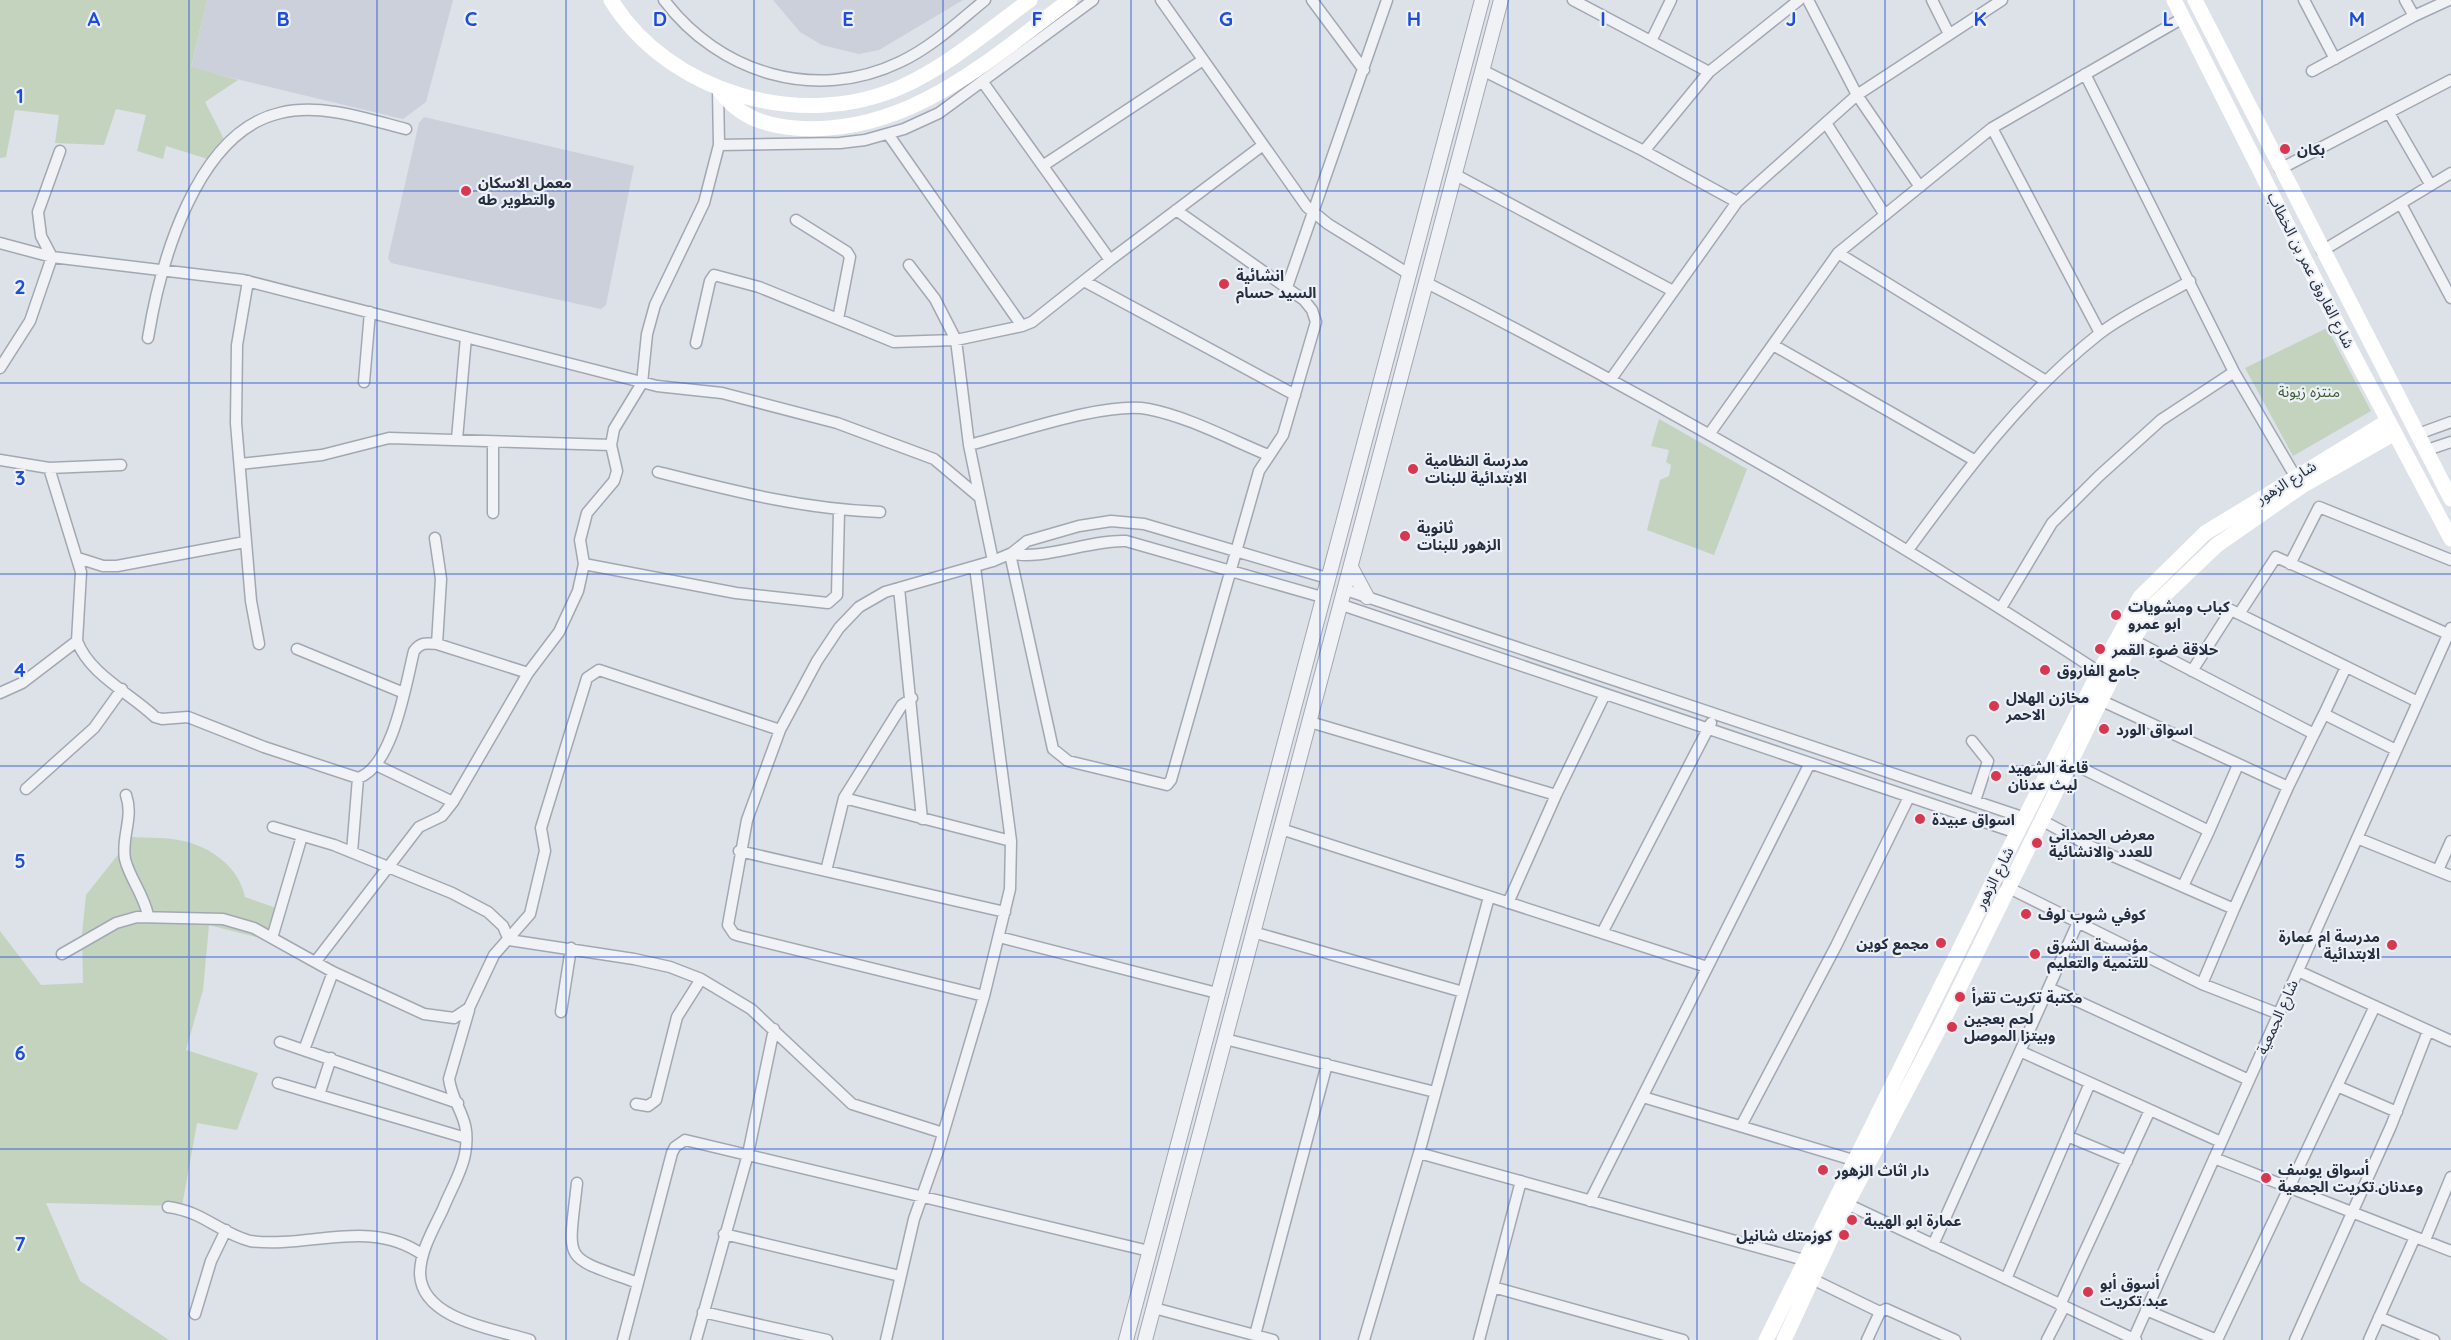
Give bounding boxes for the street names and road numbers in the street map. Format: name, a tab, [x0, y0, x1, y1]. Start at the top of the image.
street label: شارع الفاروق عمر بن الخطاب	[2261, 189, 2359, 353]
street label: شارع الزهور	[2252, 456, 2321, 511]
street label: شارع الزهور	[1970, 843, 2021, 915]
street label: شارع الجمعية	[2252, 977, 2305, 1059]

